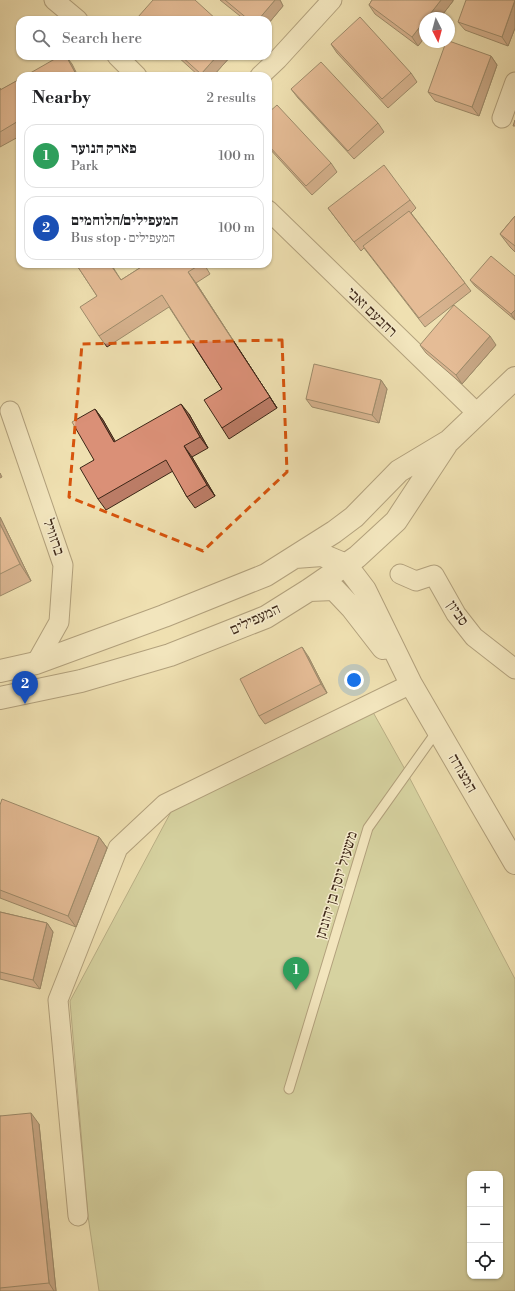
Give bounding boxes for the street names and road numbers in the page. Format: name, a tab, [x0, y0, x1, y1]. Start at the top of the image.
street label: רחבעם זאבי	[342, 283, 401, 341]
street label: ברזוויל	[38, 516, 69, 558]
street label: סביון	[442, 597, 473, 630]
street label: המעפילים	[227, 599, 284, 639]
street label: המצודה	[444, 750, 481, 796]
street label: משעול יוסף בן יהונתן	[311, 829, 362, 941]

